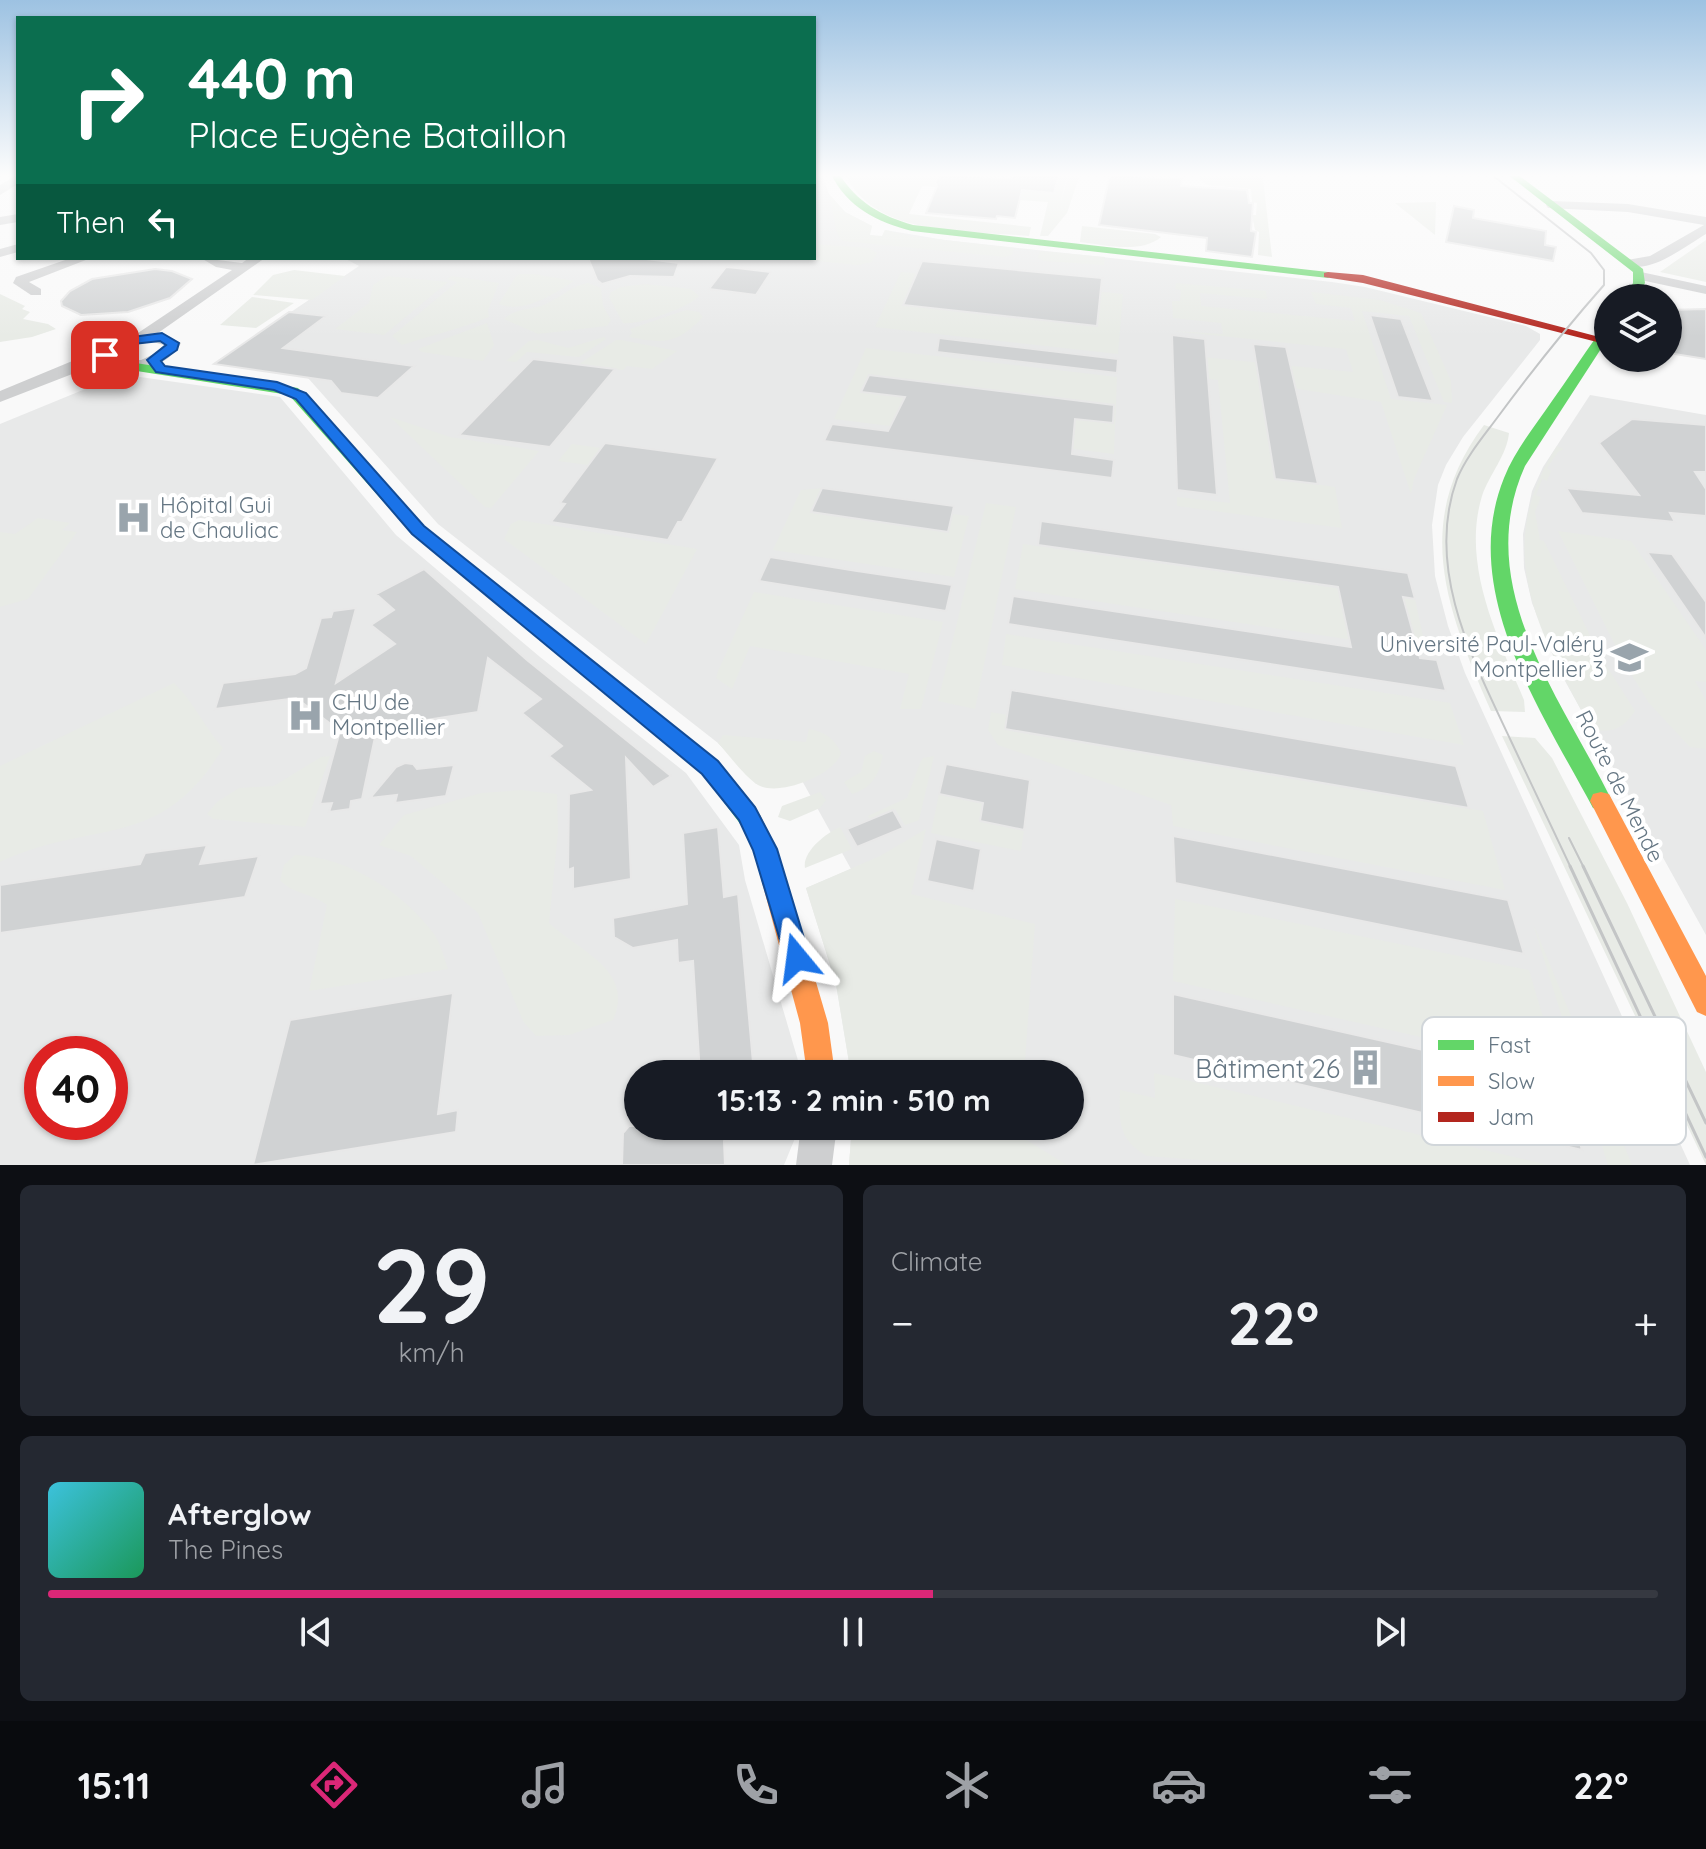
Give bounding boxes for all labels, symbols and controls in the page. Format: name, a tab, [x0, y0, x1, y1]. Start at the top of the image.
text: 440 m	[188, 43, 356, 113]
icon: right	[56, 48, 160, 152]
text: Place Eugène Bataillon	[188, 112, 567, 157]
icon: left	[141, 200, 185, 244]
text: Then	[56, 203, 125, 241]
map controls	[1594, 284, 1682, 372]
button: layers	[1594, 284, 1682, 372]
pin	[71, 321, 139, 389]
icon: arrive	[83, 333, 127, 377]
place label: Hôpital Gui de Chauliac	[160, 491, 279, 544]
hospital icon: Hôpital Gui de Chauliac	[115, 499, 153, 537]
place label: Université Paul-Valéry Montpellier 3	[1379, 630, 1604, 683]
school or university icon: Université Paul-Valéry Montpellier 3	[1611, 638, 1649, 676]
place label: CHU de Montpellier	[332, 688, 446, 741]
hospital icon: CHU de Montpellier	[287, 696, 325, 734]
street label: Route de Mende	[1570, 705, 1670, 867]
position arrow	[755, 916, 839, 1000]
legend	[1422, 1017, 1686, 1145]
text: Fast	[1488, 1031, 1531, 1059]
speed limit sign: 40	[24, 1036, 128, 1140]
building icon: Bâtiment 26	[1347, 1049, 1385, 1087]
place label: Bâtiment 26	[1195, 1052, 1340, 1085]
text: Slow	[1488, 1067, 1535, 1095]
text: 15:13 · 2 min · 510 m	[717, 1081, 991, 1119]
text: Jam	[1488, 1103, 1534, 1131]
text: 29	[372, 1219, 491, 1349]
text: Climate	[891, 1245, 982, 1278]
text: 22°	[1228, 1285, 1319, 1360]
text: −	[891, 1295, 914, 1350]
text: +	[1633, 1295, 1658, 1350]
text: km/h	[399, 1336, 464, 1369]
text: Afterglow	[168, 1495, 311, 1533]
text: The Pines	[168, 1533, 283, 1566]
icon: previous	[294, 1610, 338, 1654]
icon: pause	[831, 1610, 875, 1654]
icon: next	[1368, 1610, 1412, 1654]
icon: directions	[306, 1757, 362, 1813]
icon: music	[517, 1757, 573, 1813]
icon: phone	[728, 1757, 784, 1813]
icon: climate	[939, 1757, 995, 1813]
icon: car	[1151, 1757, 1207, 1813]
icon: filters	[1362, 1757, 1418, 1813]
text: 15:11	[78, 1763, 150, 1808]
text: 22°	[1573, 1763, 1628, 1808]

